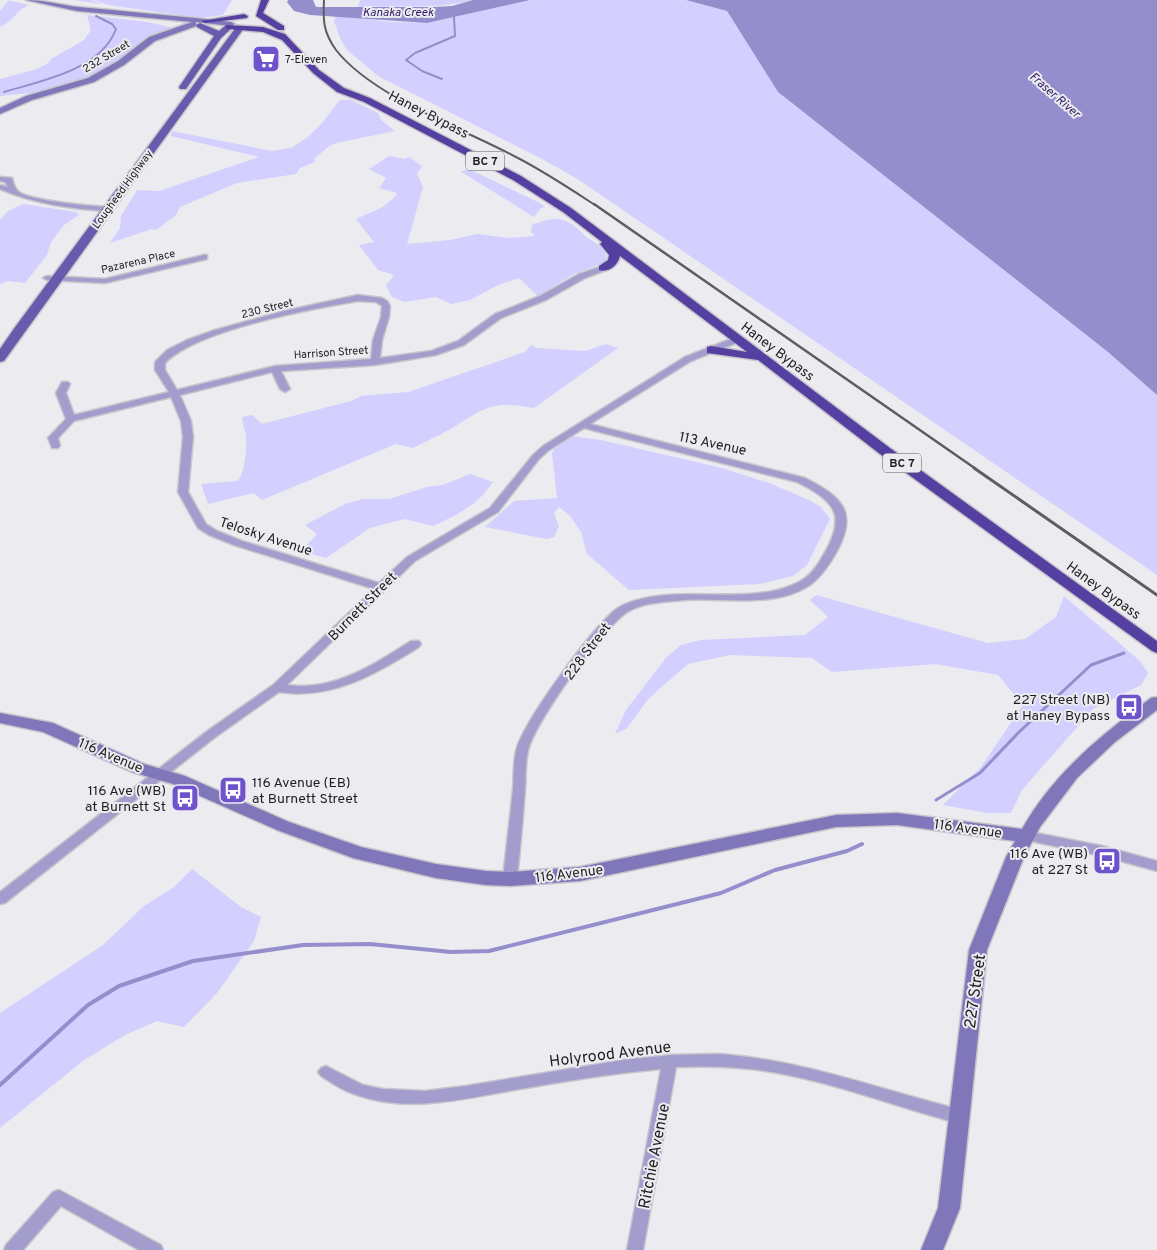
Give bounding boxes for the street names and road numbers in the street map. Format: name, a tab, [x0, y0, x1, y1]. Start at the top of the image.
street label: 232 Street	[80, 37, 133, 76]
street label: Haney Bypass	[385, 88, 471, 143]
street label: Lougheed Highway	[89, 147, 156, 232]
road number: BC 7	[466, 152, 504, 170]
street label: Pazarena Place	[100, 247, 177, 277]
street label: 230 Street	[240, 296, 295, 322]
street label: Haney Bypass	[737, 319, 817, 385]
street label: Harrison Street	[293, 343, 369, 363]
street label: 113 Avenue	[677, 429, 748, 460]
road number: BC 7	[883, 453, 921, 472]
street label: Telosky Avenue	[217, 514, 314, 560]
street label: Haney Bypass	[1063, 559, 1144, 624]
street label: Burnett Street	[325, 569, 401, 645]
street label: 228 Street	[561, 620, 615, 684]
street label: 116 Avenue	[76, 735, 145, 778]
street label: 116 Avenue	[933, 816, 1003, 843]
street label: 116 Avenue	[534, 862, 604, 887]
street label: 227 Street	[961, 953, 991, 1030]
street label: Holyrood Avenue	[548, 1038, 672, 1072]
street label: Ritchie Avenue	[635, 1102, 675, 1211]

